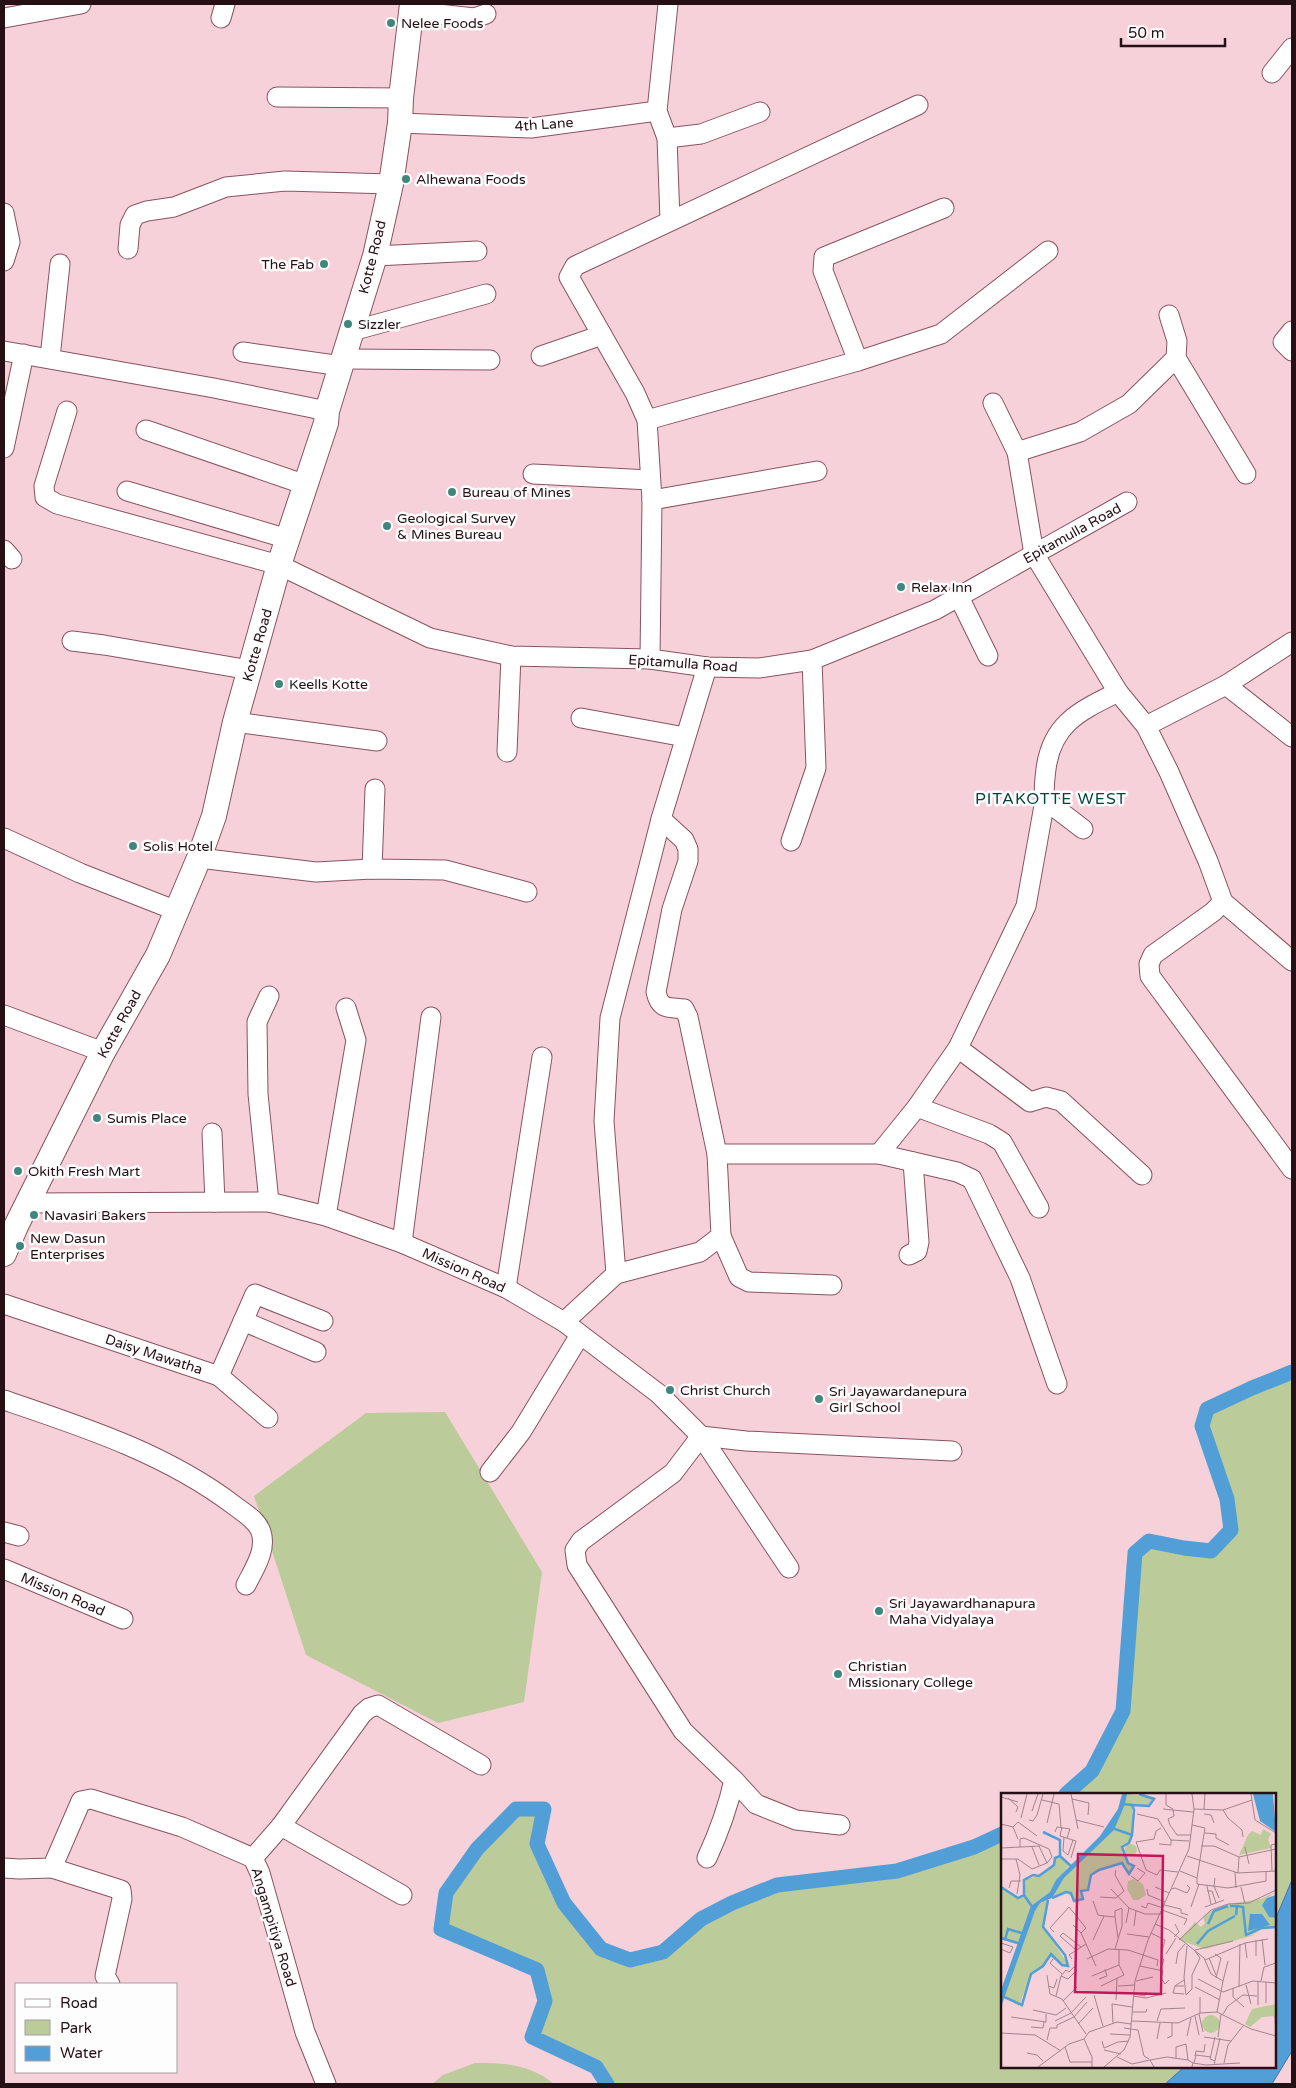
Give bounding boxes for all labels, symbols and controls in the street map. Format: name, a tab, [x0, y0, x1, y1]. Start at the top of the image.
place label: Nelee Foods	[401, 15, 484, 32]
scale bar	[1121, 15, 1225, 47]
marker: Nelee Foods	[385, 17, 397, 29]
text: 50 m	[1128, 24, 1165, 42]
street label: 4th Lane	[514, 114, 574, 135]
place label: Alhewana Foods	[416, 171, 526, 188]
marker: Alhewana Foods	[400, 173, 412, 185]
street label: Kotte Road	[355, 219, 390, 296]
place label: The Fab	[261, 256, 314, 273]
marker: The Fab	[318, 258, 330, 270]
place label: Sizzler	[358, 316, 401, 333]
marker: Sizzler	[342, 318, 354, 330]
place label: Bureau of Mines	[462, 484, 571, 501]
marker: Bureau of Mines	[446, 486, 458, 498]
street label: Epitamulla Road	[1020, 499, 1124, 567]
place label: Geological Survey & Mines Bureau	[397, 510, 516, 543]
marker: Geological Survey & Mines Bureau	[381, 520, 393, 532]
place label: Relax Inn	[911, 579, 972, 596]
marker: Relax Inn	[895, 581, 907, 593]
street label: Kotte Road	[239, 607, 276, 684]
street label: Epitamulla Road	[628, 651, 738, 676]
place label: Keells Kotte	[289, 676, 368, 693]
marker: Keells Kotte	[273, 678, 285, 690]
district label: PITAKOTTE WEST	[975, 789, 1127, 809]
place label: Solis Hotel	[143, 838, 213, 855]
marker: Solis Hotel	[127, 840, 139, 852]
street label: Kotte Road	[94, 987, 145, 1061]
place label: Sumis Place	[107, 1110, 187, 1127]
marker: Sumis Place	[91, 1112, 103, 1124]
place label: Okith Fresh Mart	[28, 1163, 141, 1180]
marker: Okith Fresh Mart	[12, 1165, 24, 1177]
place label: Navasiri Bakers	[44, 1207, 146, 1224]
marker: Navasiri Bakers	[28, 1209, 40, 1221]
place label: New Dasun Enterprises	[30, 1230, 106, 1263]
marker: New Dasun Enterprises	[14, 1240, 26, 1252]
street label: Mission Road	[419, 1244, 508, 1296]
street label: Daisy Mawatha	[103, 1331, 205, 1378]
place label: Christ Church	[680, 1382, 771, 1399]
place label: Sri Jayawardanepura Girl School	[829, 1383, 967, 1416]
marker: Christ Church	[664, 1384, 676, 1396]
marker: Sri Jayawardanepura Girl School	[813, 1393, 825, 1405]
street label: Mission Road	[18, 1569, 107, 1620]
place label: Sri Jayawardhanapura Maha Vidyalaya	[889, 1595, 1036, 1628]
marker: Sri Jayawardhanapura Maha Vidyalaya	[873, 1605, 885, 1617]
place label: Christian Missionary College	[848, 1658, 973, 1691]
marker: Christian Missionary College	[832, 1668, 844, 1680]
inset map	[1001, 1793, 1276, 2068]
street label: Angampitiya Road	[247, 1866, 300, 1989]
legend	[15, 1983, 178, 2073]
text: Road	[60, 1994, 98, 2012]
text: Park	[60, 2019, 92, 2037]
text: Water	[60, 2044, 103, 2062]

